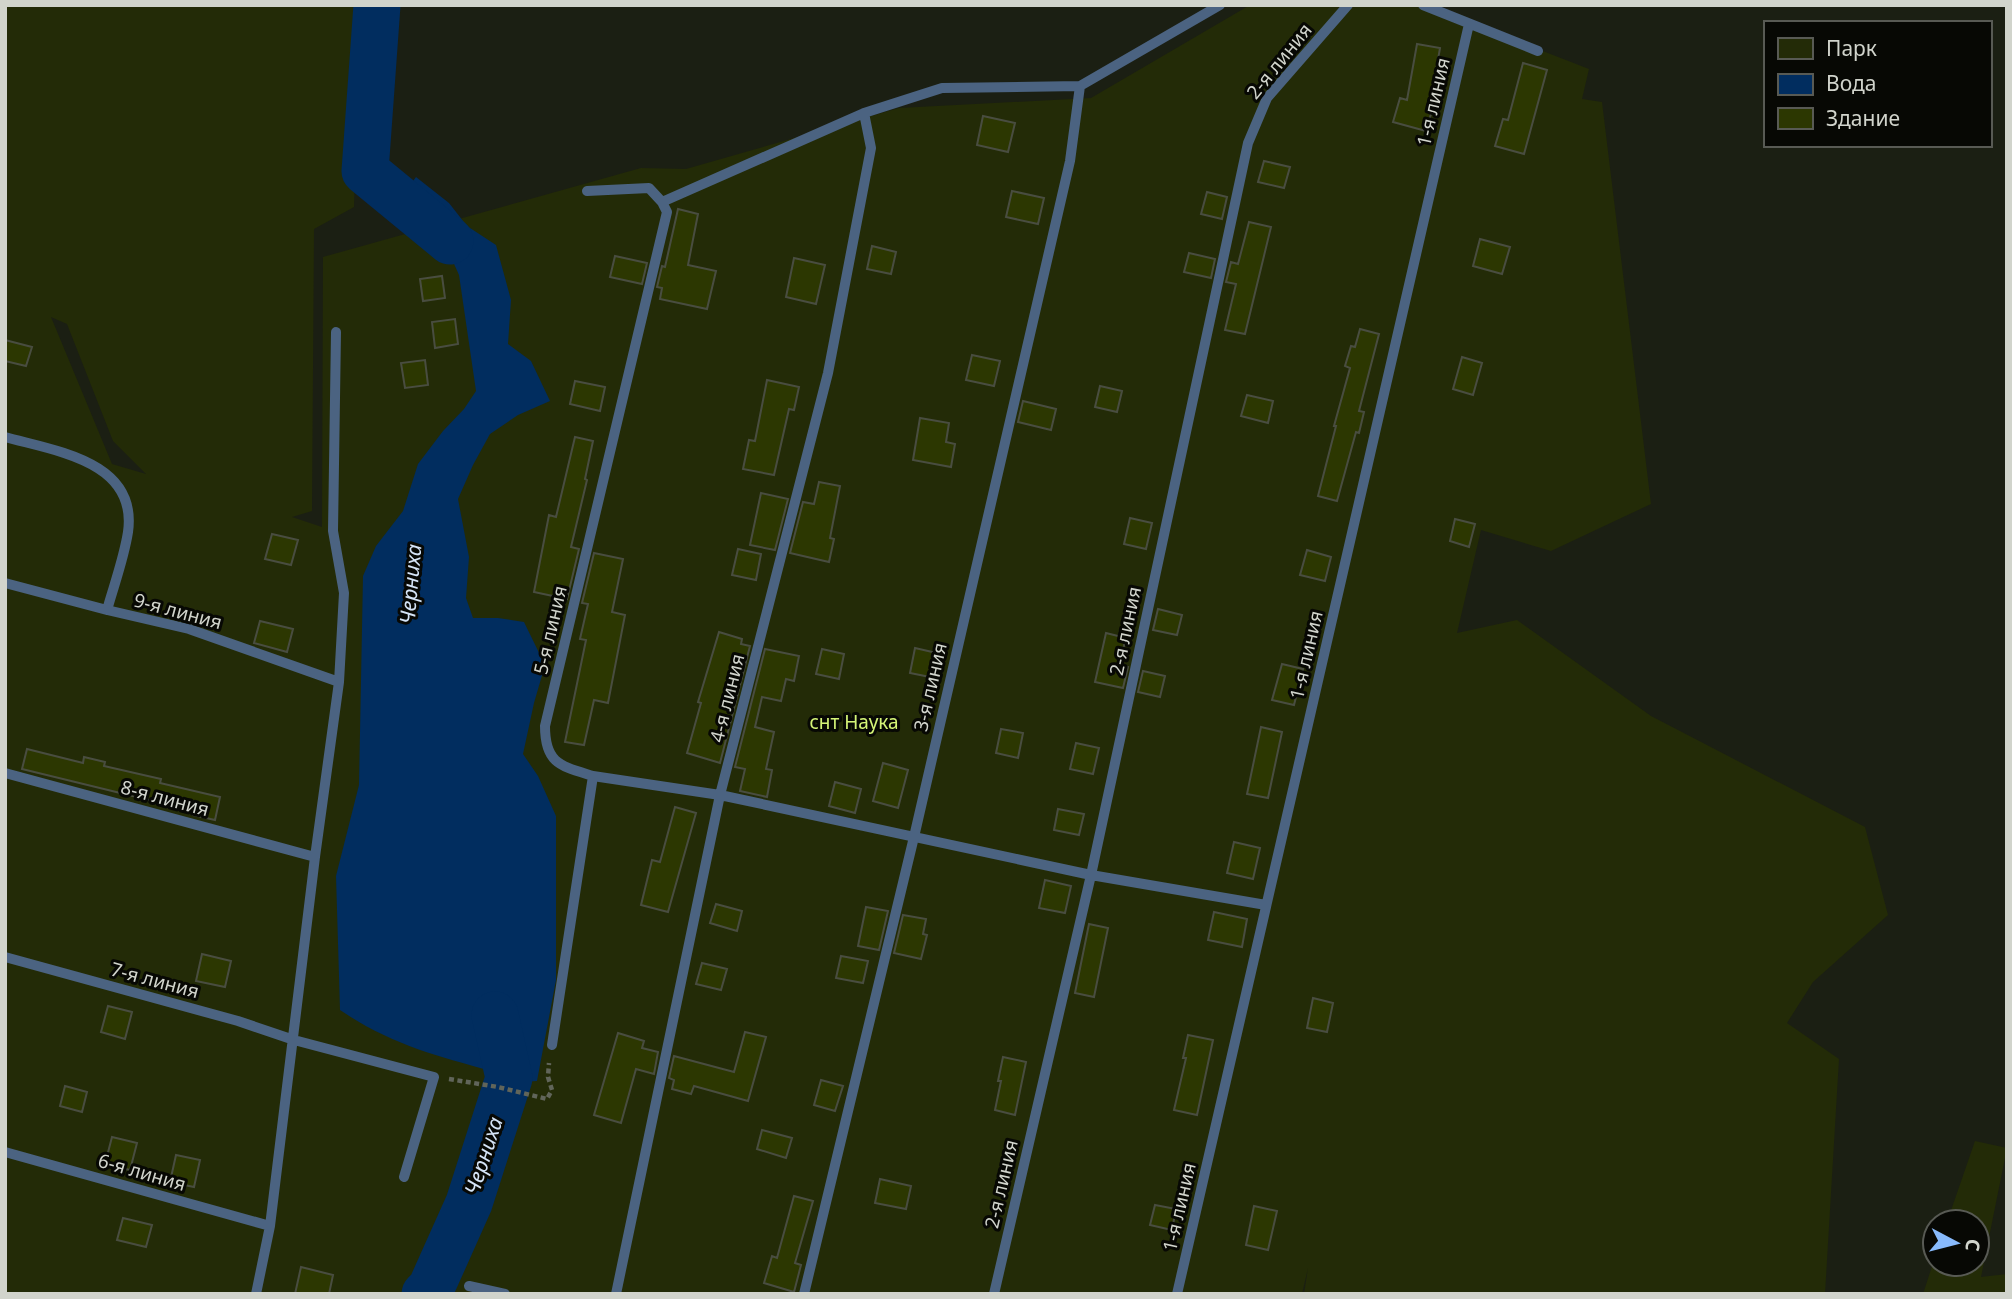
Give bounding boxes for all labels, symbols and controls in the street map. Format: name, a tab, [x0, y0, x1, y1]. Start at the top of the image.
street label: 2-я линия	[1240, 18, 1318, 104]
legend	[1764, 21, 1991, 147]
text: Парк	[1826, 34, 1877, 62]
street label: 1-я линия	[1410, 55, 1456, 149]
text: Вода	[1826, 69, 1876, 97]
text: Здание	[1826, 104, 1900, 132]
water label: Черниха	[393, 543, 427, 625]
street label: 5-я линия	[527, 583, 573, 677]
street label: 2-я линия	[1103, 584, 1147, 678]
street label: 9-я линия	[131, 587, 225, 635]
street label: 1-я линия	[1283, 608, 1329, 702]
street label: 3-я линия	[907, 640, 953, 734]
street label: 4-я линия	[703, 651, 751, 745]
park label: снт Наука	[809, 709, 899, 735]
street label: 8-я линия	[118, 774, 212, 822]
street label: 7-я линия	[108, 956, 202, 1004]
water label: Черниха	[457, 1113, 509, 1198]
street label: 2-я линия	[978, 1137, 1024, 1231]
street label: 6-я линия	[95, 1147, 189, 1197]
street label: 1-я линия	[1156, 1160, 1202, 1254]
north arrow	[1921, 1208, 1991, 1278]
text: С	[1959, 1237, 1987, 1253]

